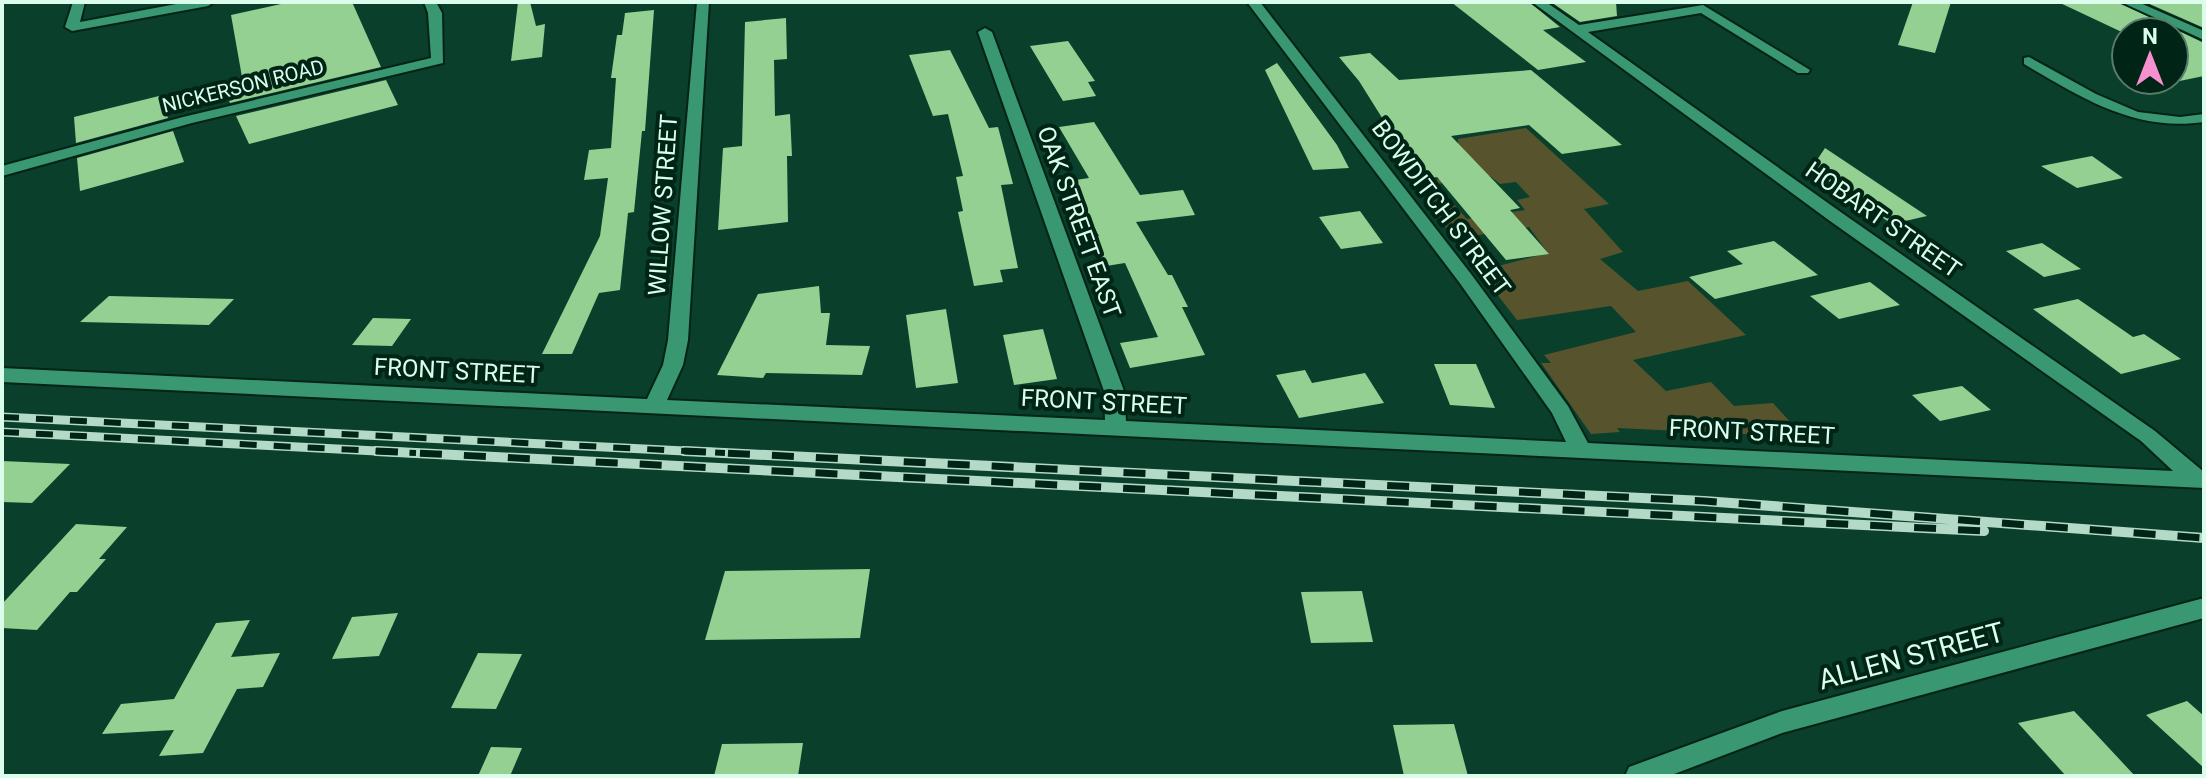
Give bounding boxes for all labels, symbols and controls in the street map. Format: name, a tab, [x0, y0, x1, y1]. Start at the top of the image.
north arrow	[2110, 16, 2190, 96]
text: N	[2142, 24, 2158, 49]
street label: NICKERSON ROAD	[160, 54, 326, 118]
street label: WILLOW STREET	[643, 113, 683, 297]
street label: BOWDITCH STREET	[1366, 115, 1516, 301]
street label: OAK STREET EAST	[1031, 123, 1127, 321]
street label: HOBART STREET	[1800, 156, 1966, 284]
street label: FRONT STREET	[373, 353, 541, 389]
street label: FRONT STREET	[1020, 384, 1188, 420]
street label: FRONT STREET	[1668, 414, 1836, 450]
street label: ALLEN STREET	[1815, 615, 2008, 697]

